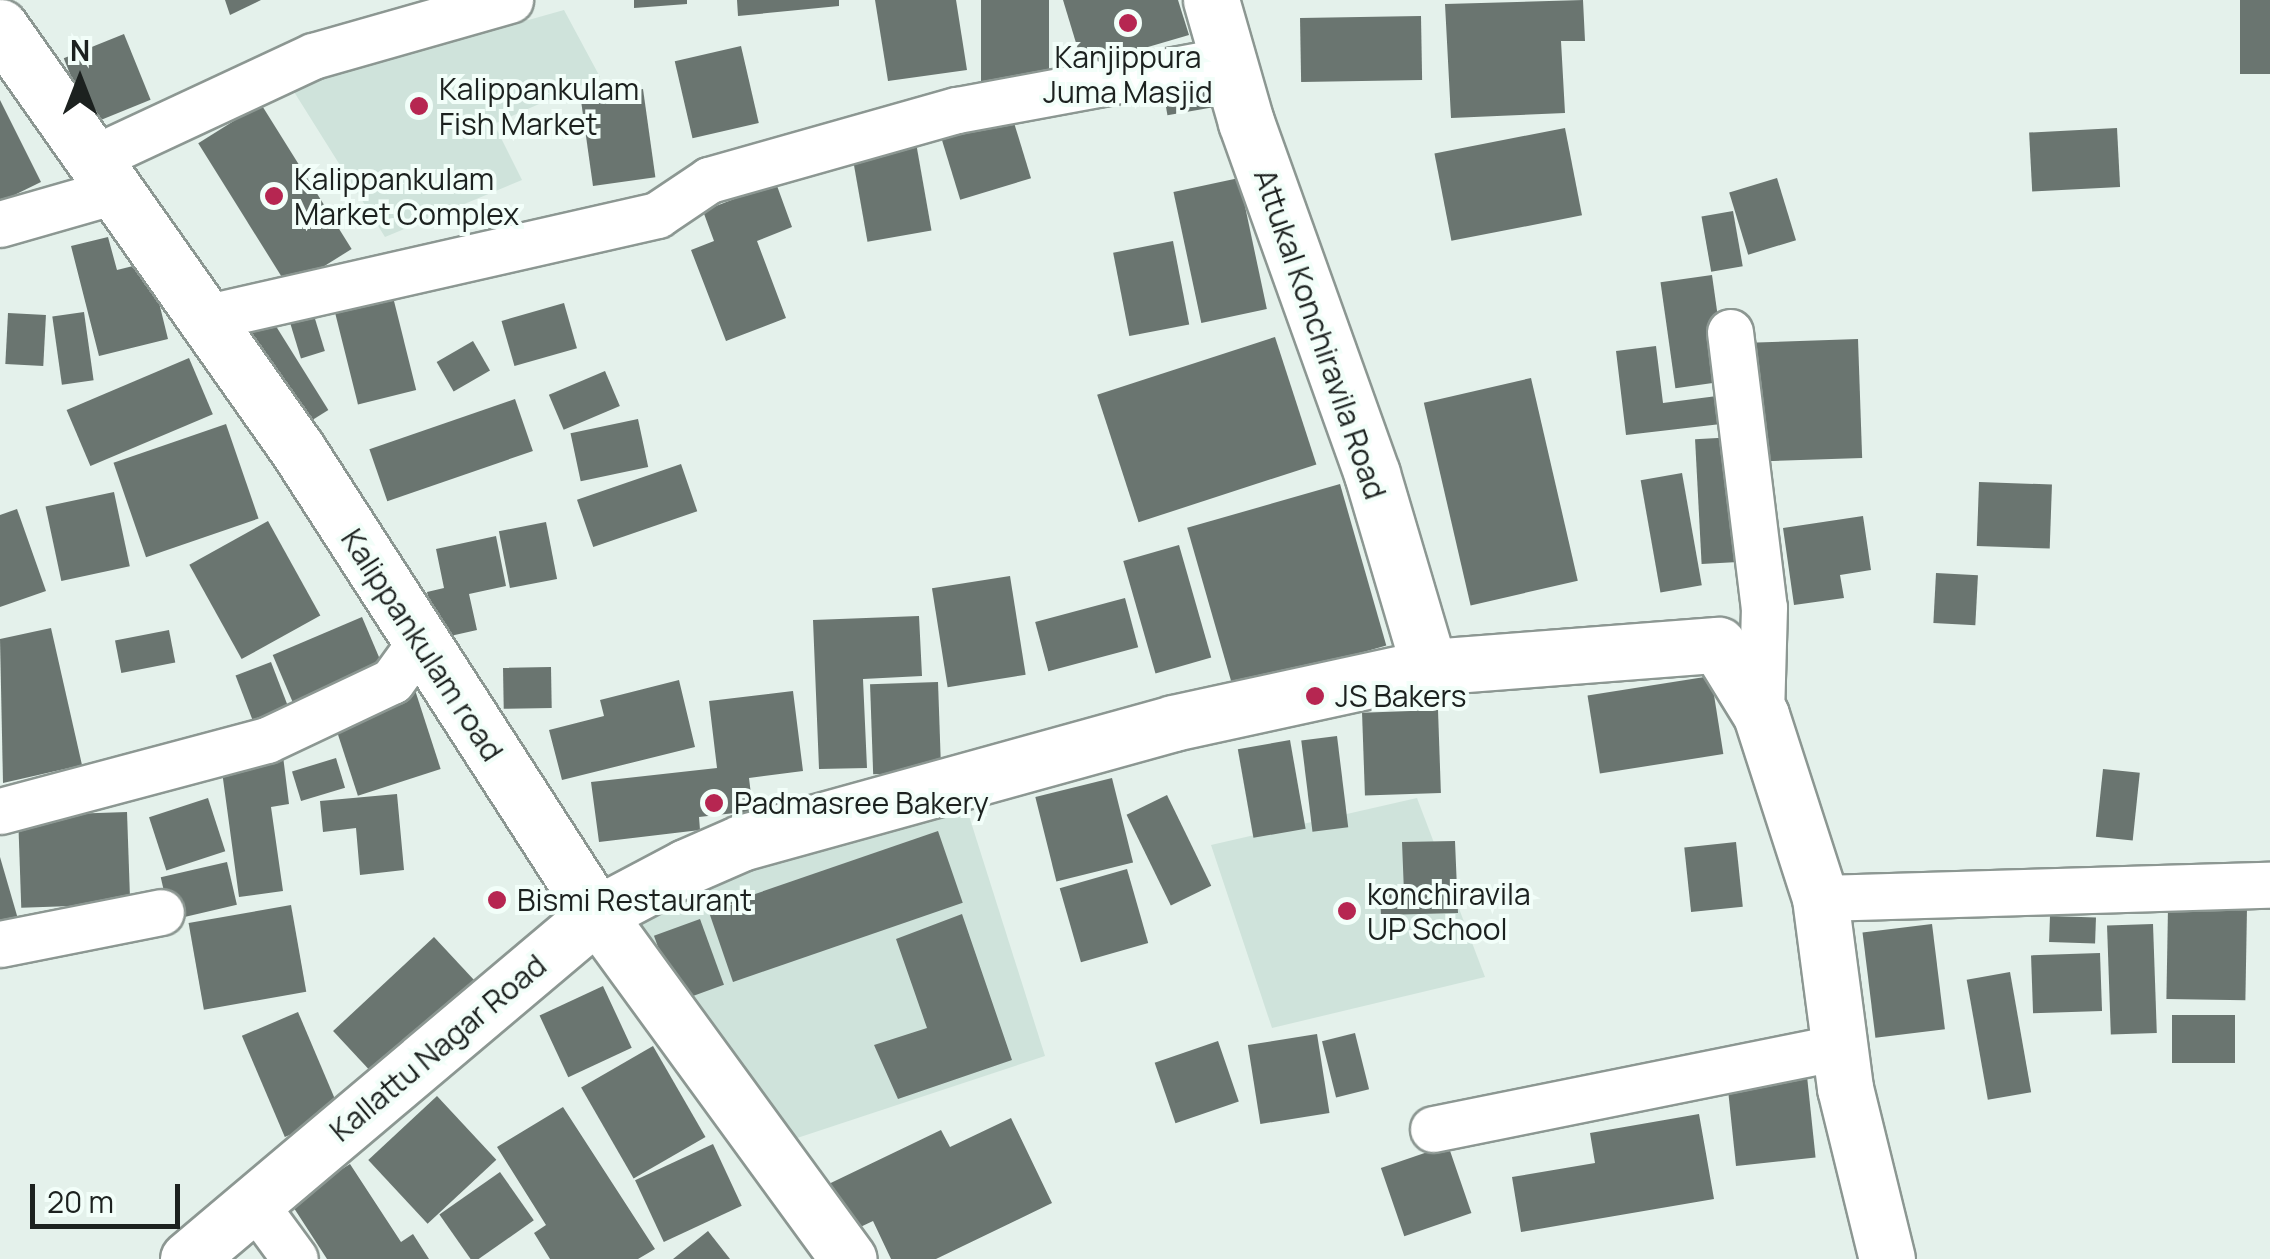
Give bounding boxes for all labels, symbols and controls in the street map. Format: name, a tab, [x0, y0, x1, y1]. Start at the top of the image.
marker: Kanjippura Juma Masjid	[1117, 12, 1139, 34]
north arrow	[30, 30, 130, 130]
text: N	[70, 31, 90, 69]
place label: Kanjippura Juma Masjid	[1043, 39, 1213, 110]
place label: Kalippankulam Fish Market	[439, 71, 639, 142]
marker: Kalippankulam Fish Market	[408, 95, 430, 117]
place label: Kalippankulam Market Complex	[294, 161, 519, 232]
street label: Attukal Konchiravila Road	[1247, 164, 1393, 504]
marker: Kalippankulam Market Complex	[263, 185, 285, 207]
street label: Kalippankulam road	[334, 522, 510, 768]
place label: JS Bakers	[1335, 678, 1467, 714]
marker: JS Bakers	[1304, 685, 1326, 707]
place label: Padmasree Bakery	[734, 785, 989, 821]
marker: Padmasree Bakery	[703, 792, 725, 814]
place label: konchiravila UP School	[1367, 876, 1531, 946]
place label: Bismi Restaurant	[517, 882, 752, 918]
marker: Bismi Restaurant	[486, 889, 508, 911]
marker: konchiravila UP School	[1336, 900, 1358, 922]
street label: Kallattu Nagar Road	[323, 947, 553, 1149]
scale bar	[35, 1164, 185, 1226]
text: 20 m	[47, 1181, 114, 1222]

